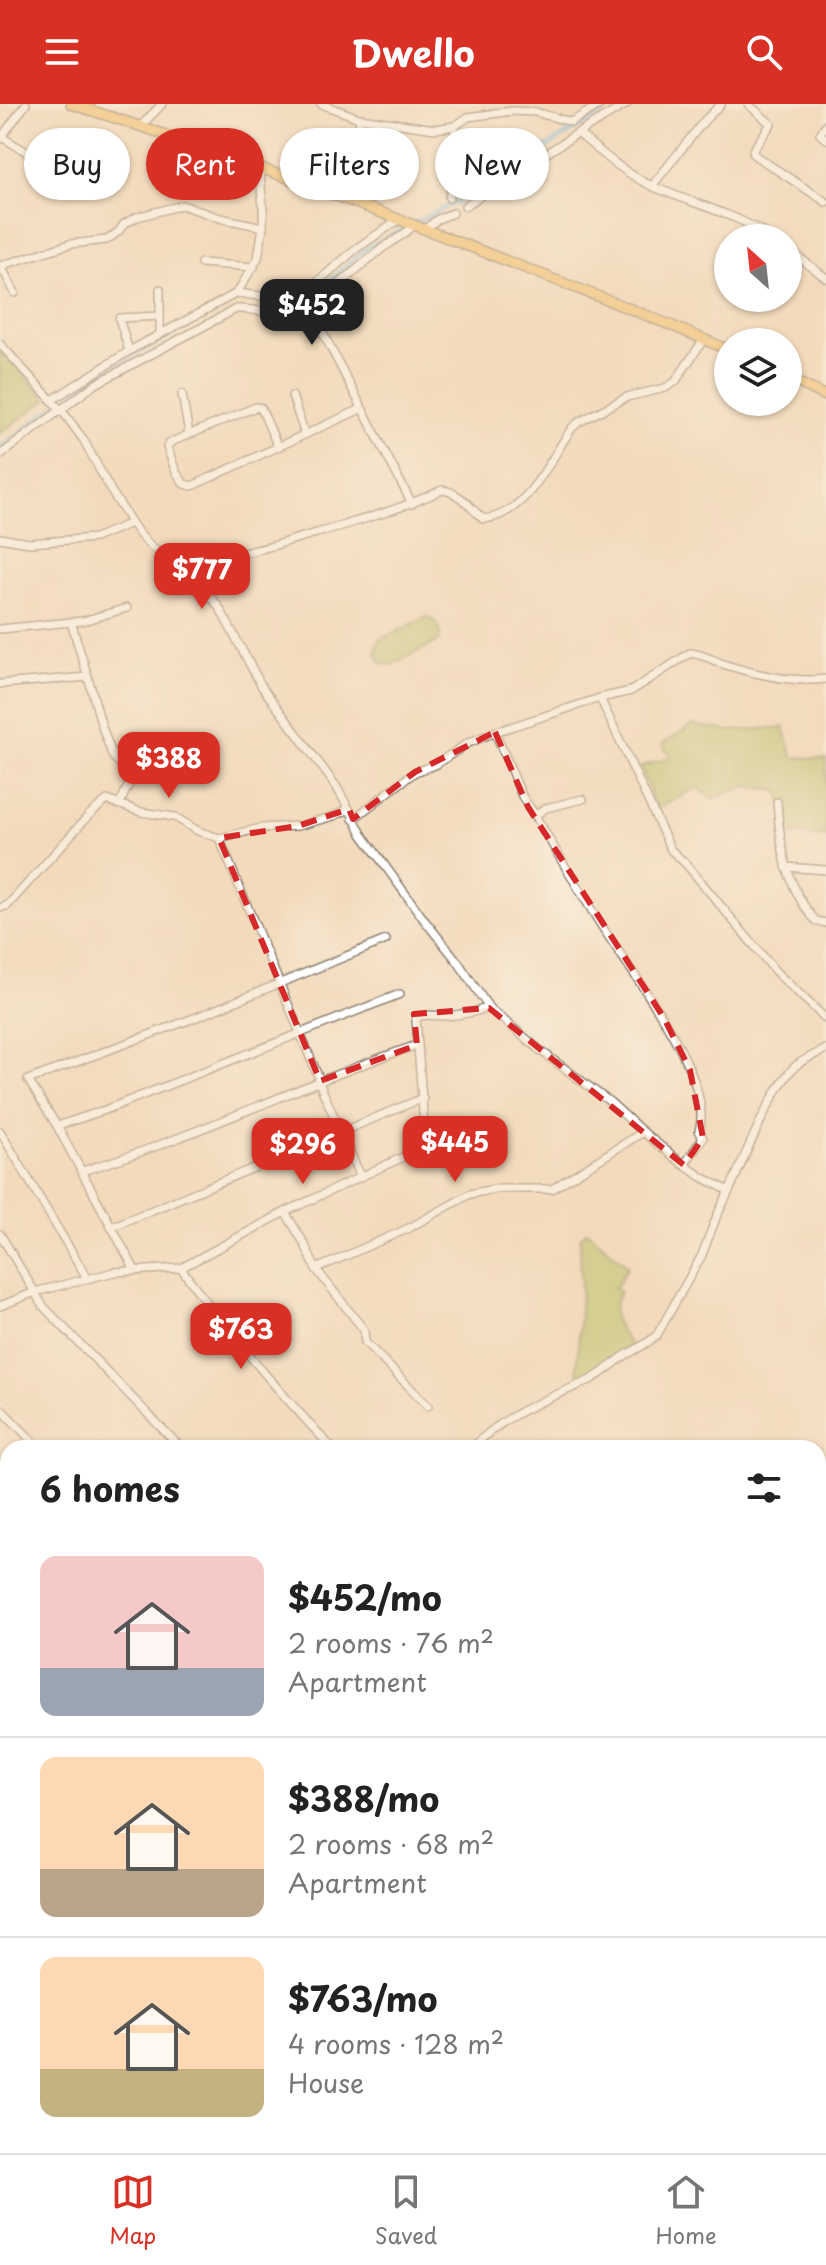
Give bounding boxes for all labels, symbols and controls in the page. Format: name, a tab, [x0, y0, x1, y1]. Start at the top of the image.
text: Dwello	[351, 25, 475, 79]
icon: menu	[40, 30, 84, 74]
icon: search	[742, 30, 786, 74]
chip: Buy	[24, 128, 130, 200]
chip: Rent	[146, 128, 264, 200]
chip: Filters	[280, 128, 419, 200]
chip: New	[435, 128, 549, 200]
north arrow	[714, 224, 802, 312]
map controls	[714, 224, 802, 416]
pin: $452	[265, 279, 359, 347]
text: $452	[278, 285, 346, 324]
button: layers	[714, 328, 802, 416]
pin: $777	[155, 543, 249, 611]
text: $777	[172, 549, 232, 588]
pin: $388	[122, 732, 216, 800]
text: $388	[136, 738, 202, 777]
pin: $445	[408, 1116, 502, 1184]
pin: $296	[256, 1118, 350, 1186]
text: $445	[421, 1122, 489, 1161]
text: $296	[270, 1124, 336, 1163]
pin: $763	[194, 1303, 288, 1371]
text: $763	[208, 1309, 274, 1348]
text: 6 homes	[40, 1462, 180, 1514]
icon: filters	[742, 1466, 786, 1510]
text: $452/mo	[288, 1571, 442, 1623]
icon: home	[104, 1588, 200, 1684]
text: 2 rooms · 76 m²	[288, 1623, 494, 1662]
text: Apartment	[288, 1662, 427, 1701]
text: $388/mo	[288, 1772, 439, 1824]
icon: home	[104, 1789, 200, 1885]
text: 2 rooms · 68 m²	[288, 1824, 494, 1863]
text: Apartment	[288, 1863, 427, 1902]
text: $763/mo	[288, 1972, 437, 2024]
icon: home	[104, 1989, 200, 2085]
text: 4 rooms · 128 m²	[288, 2024, 504, 2063]
text: House	[288, 2063, 364, 2102]
tab: Map	[109, 2170, 156, 2251]
tab: Saved	[375, 2170, 437, 2251]
tab: Home	[656, 2170, 717, 2251]

